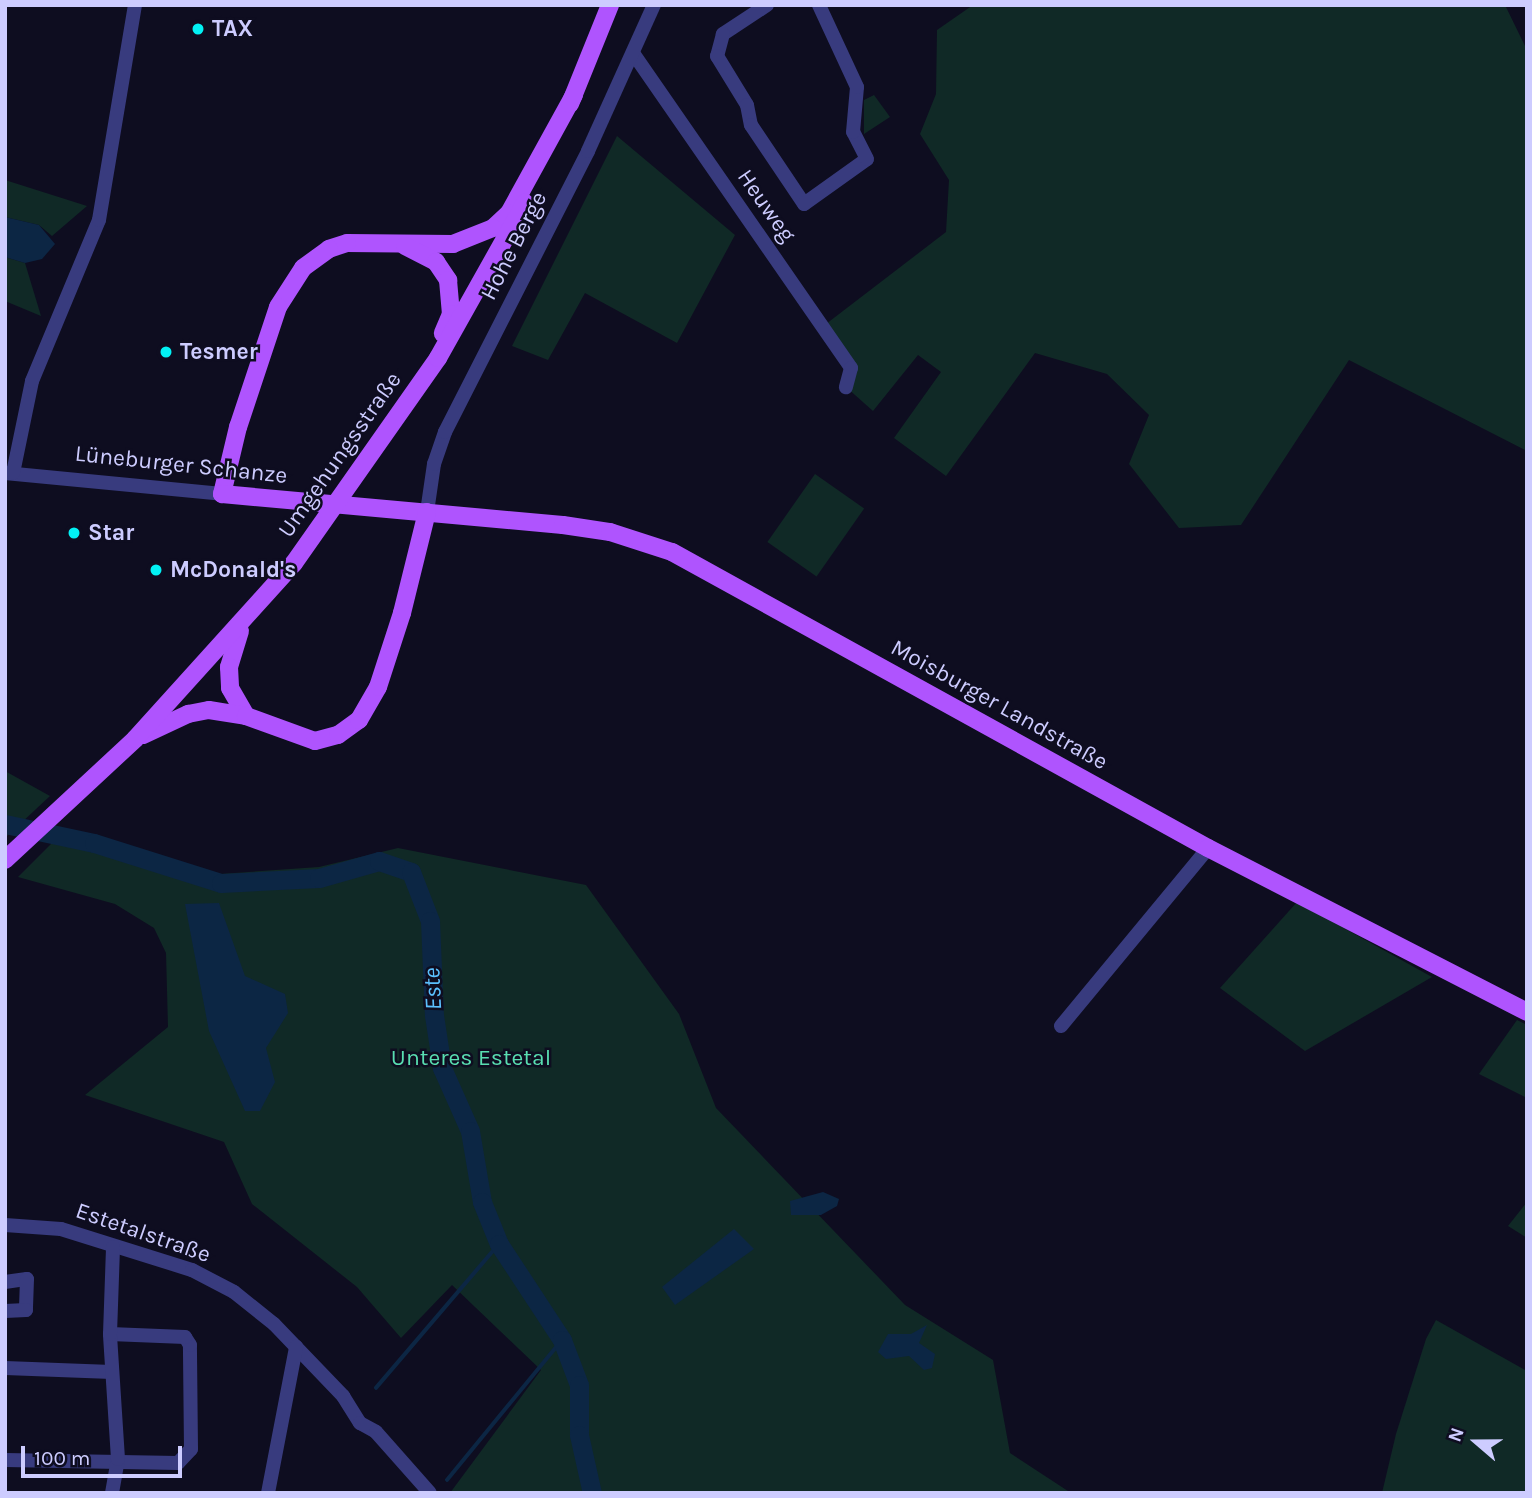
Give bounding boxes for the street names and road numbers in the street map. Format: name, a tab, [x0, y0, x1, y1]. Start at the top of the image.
street label: Heuweg	[731, 164, 801, 248]
street label: Hohe Berge	[475, 187, 553, 305]
street label: Umgehungsstraße	[273, 367, 407, 543]
street label: Lüneburger Schanze	[73, 440, 289, 490]
street label: Moisburger Landstraße	[886, 634, 1112, 776]
street label: Estetalstraße	[72, 1197, 214, 1269]

